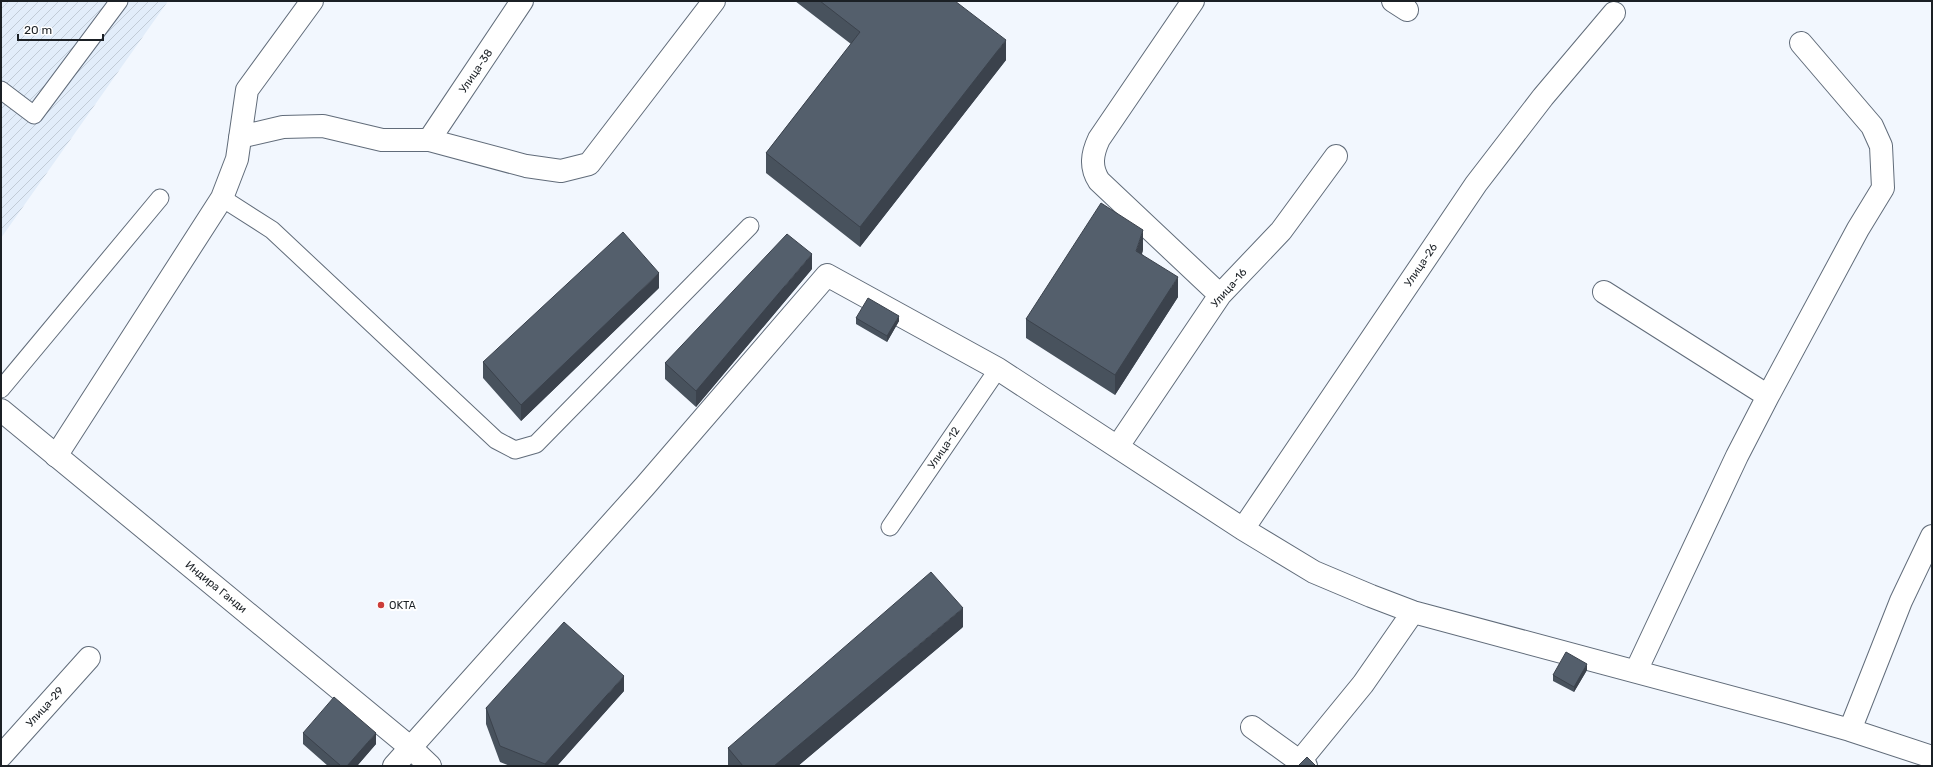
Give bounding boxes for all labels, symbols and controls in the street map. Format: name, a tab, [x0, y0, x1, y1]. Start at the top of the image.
scale bar	[18, 16, 103, 42]
text: 20 m	[24, 23, 52, 37]
street label: Улица-38	[457, 47, 495, 95]
street label: Улица-26	[1402, 241, 1440, 289]
street label: Улица-16	[1208, 265, 1250, 310]
street label: Улица-12	[925, 425, 963, 471]
street label: Индира Ганди	[183, 558, 249, 616]
place label: OKTA	[389, 599, 417, 612]
marker: OKTA	[376, 600, 386, 610]
street label: Улица-29	[24, 684, 66, 730]

